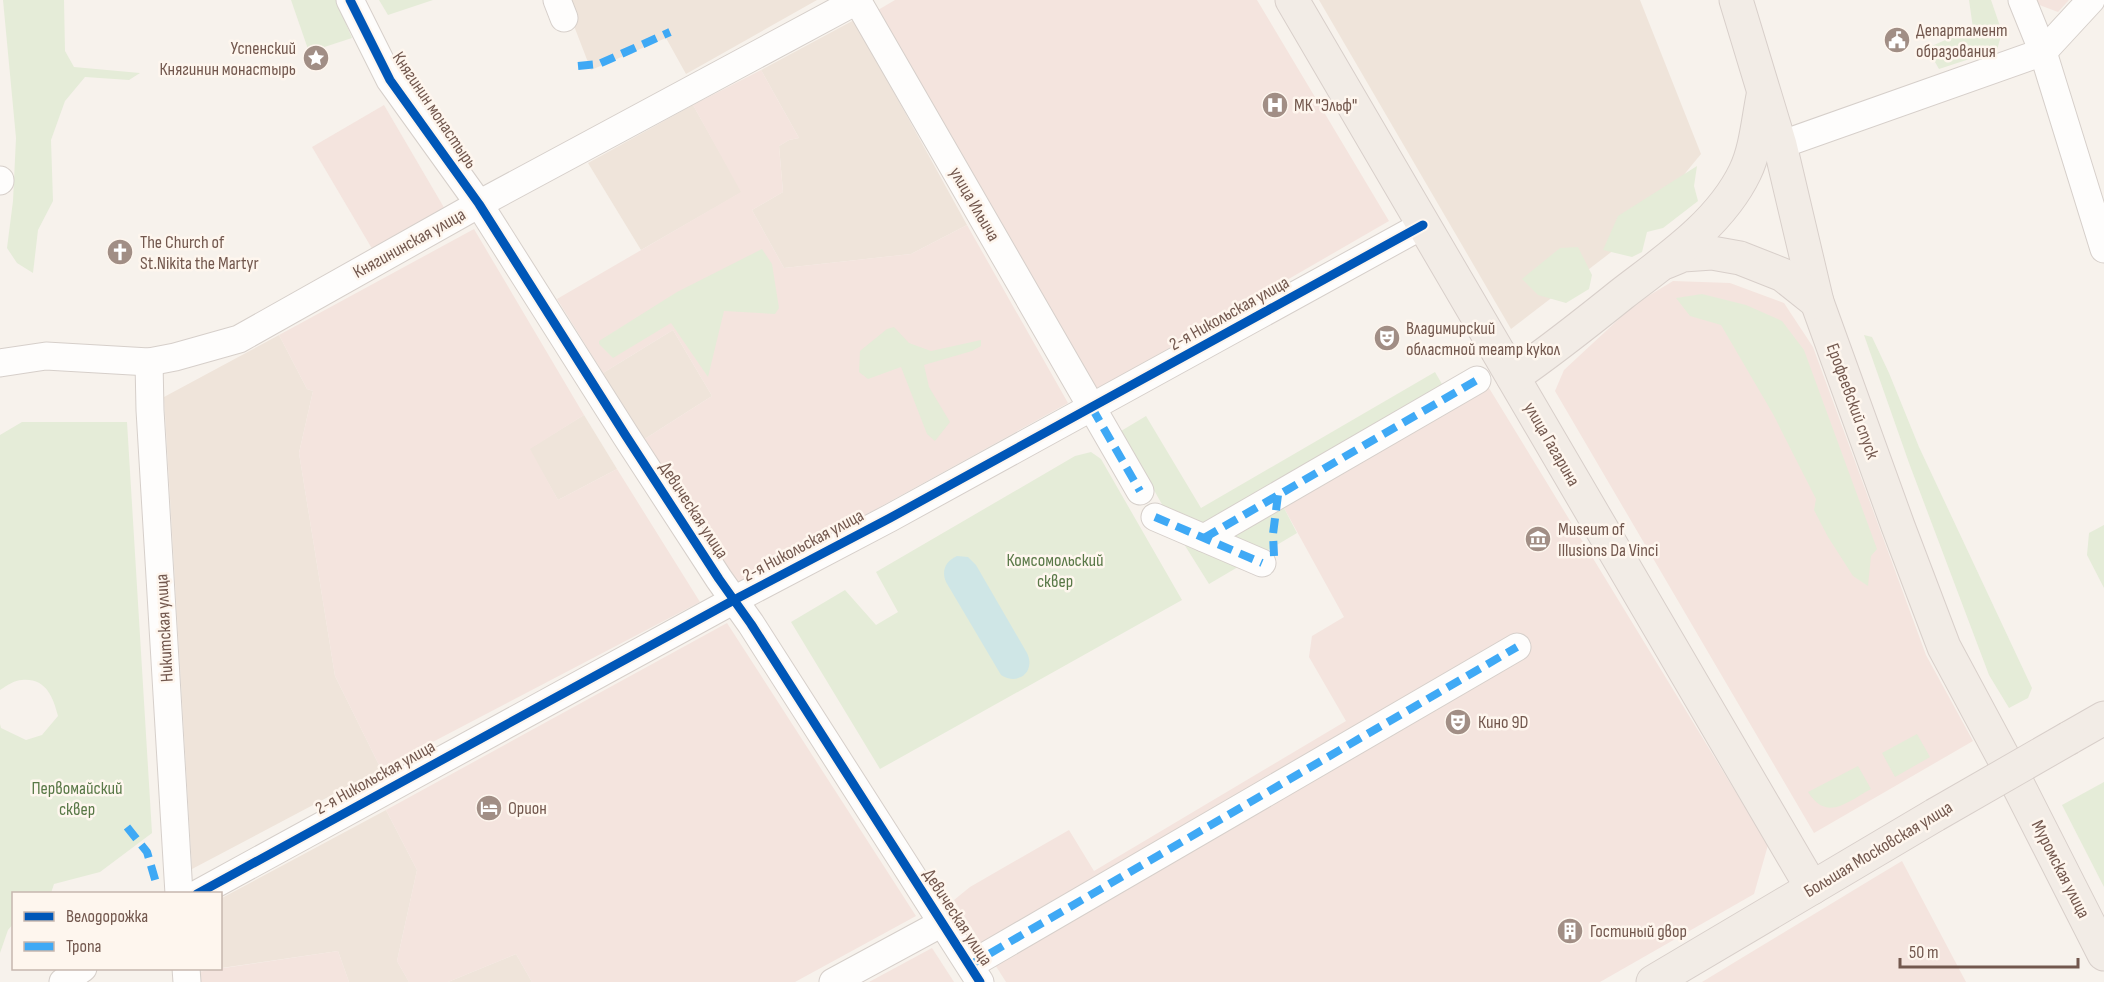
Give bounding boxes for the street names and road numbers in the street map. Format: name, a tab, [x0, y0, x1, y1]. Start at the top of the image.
street label: Княгинин монастырь	[388, 48, 481, 173]
street label: улица Ильича	[945, 164, 1004, 245]
street label: Княгининская улица	[349, 204, 469, 283]
street label: 2-я Никольская улица	[1166, 272, 1293, 355]
street label: Ерофеевский спуск	[1822, 340, 1883, 462]
street label: улица Гагарина	[1519, 399, 1584, 490]
street label: Девическая улица	[654, 458, 733, 563]
street label: 2-я Никольская улица	[739, 505, 867, 586]
street label: Никитская улица	[151, 573, 178, 683]
street label: 2-я Никольская улица	[312, 736, 439, 819]
street label: Большая Московская улица	[1800, 797, 1956, 902]
street label: Муромская улица	[2027, 817, 2094, 922]
street label: Девическая улица	[918, 865, 997, 970]

